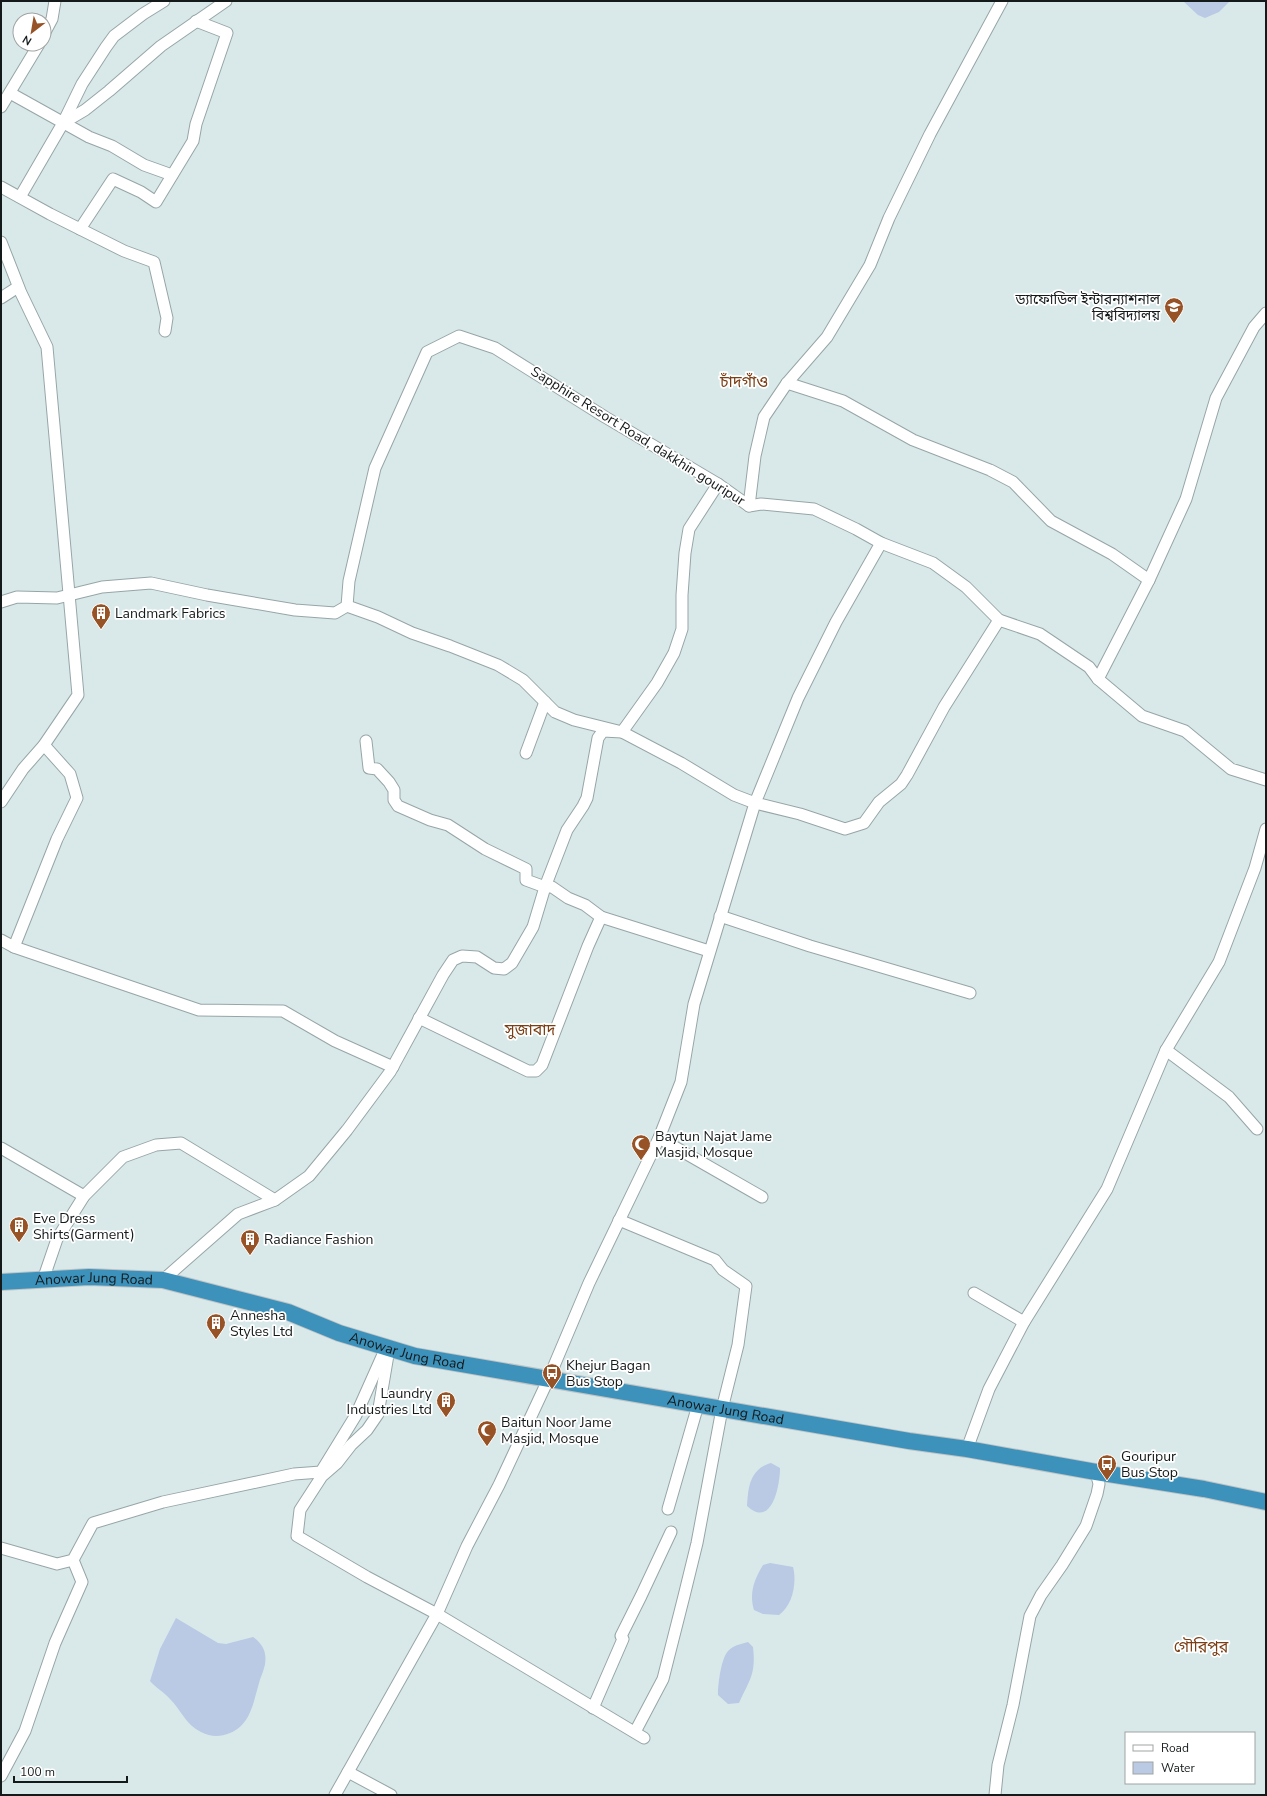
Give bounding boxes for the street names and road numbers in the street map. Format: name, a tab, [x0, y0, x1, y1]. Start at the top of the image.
street label: Sapphire Resort Road, dakkhin gouripur	[527, 362, 749, 510]
street label: Anowar Jung Road	[34, 1267, 153, 1290]
street label: Anowar Jung Road	[347, 1327, 466, 1374]
street label: Anowar Jung Road	[666, 1390, 786, 1429]

